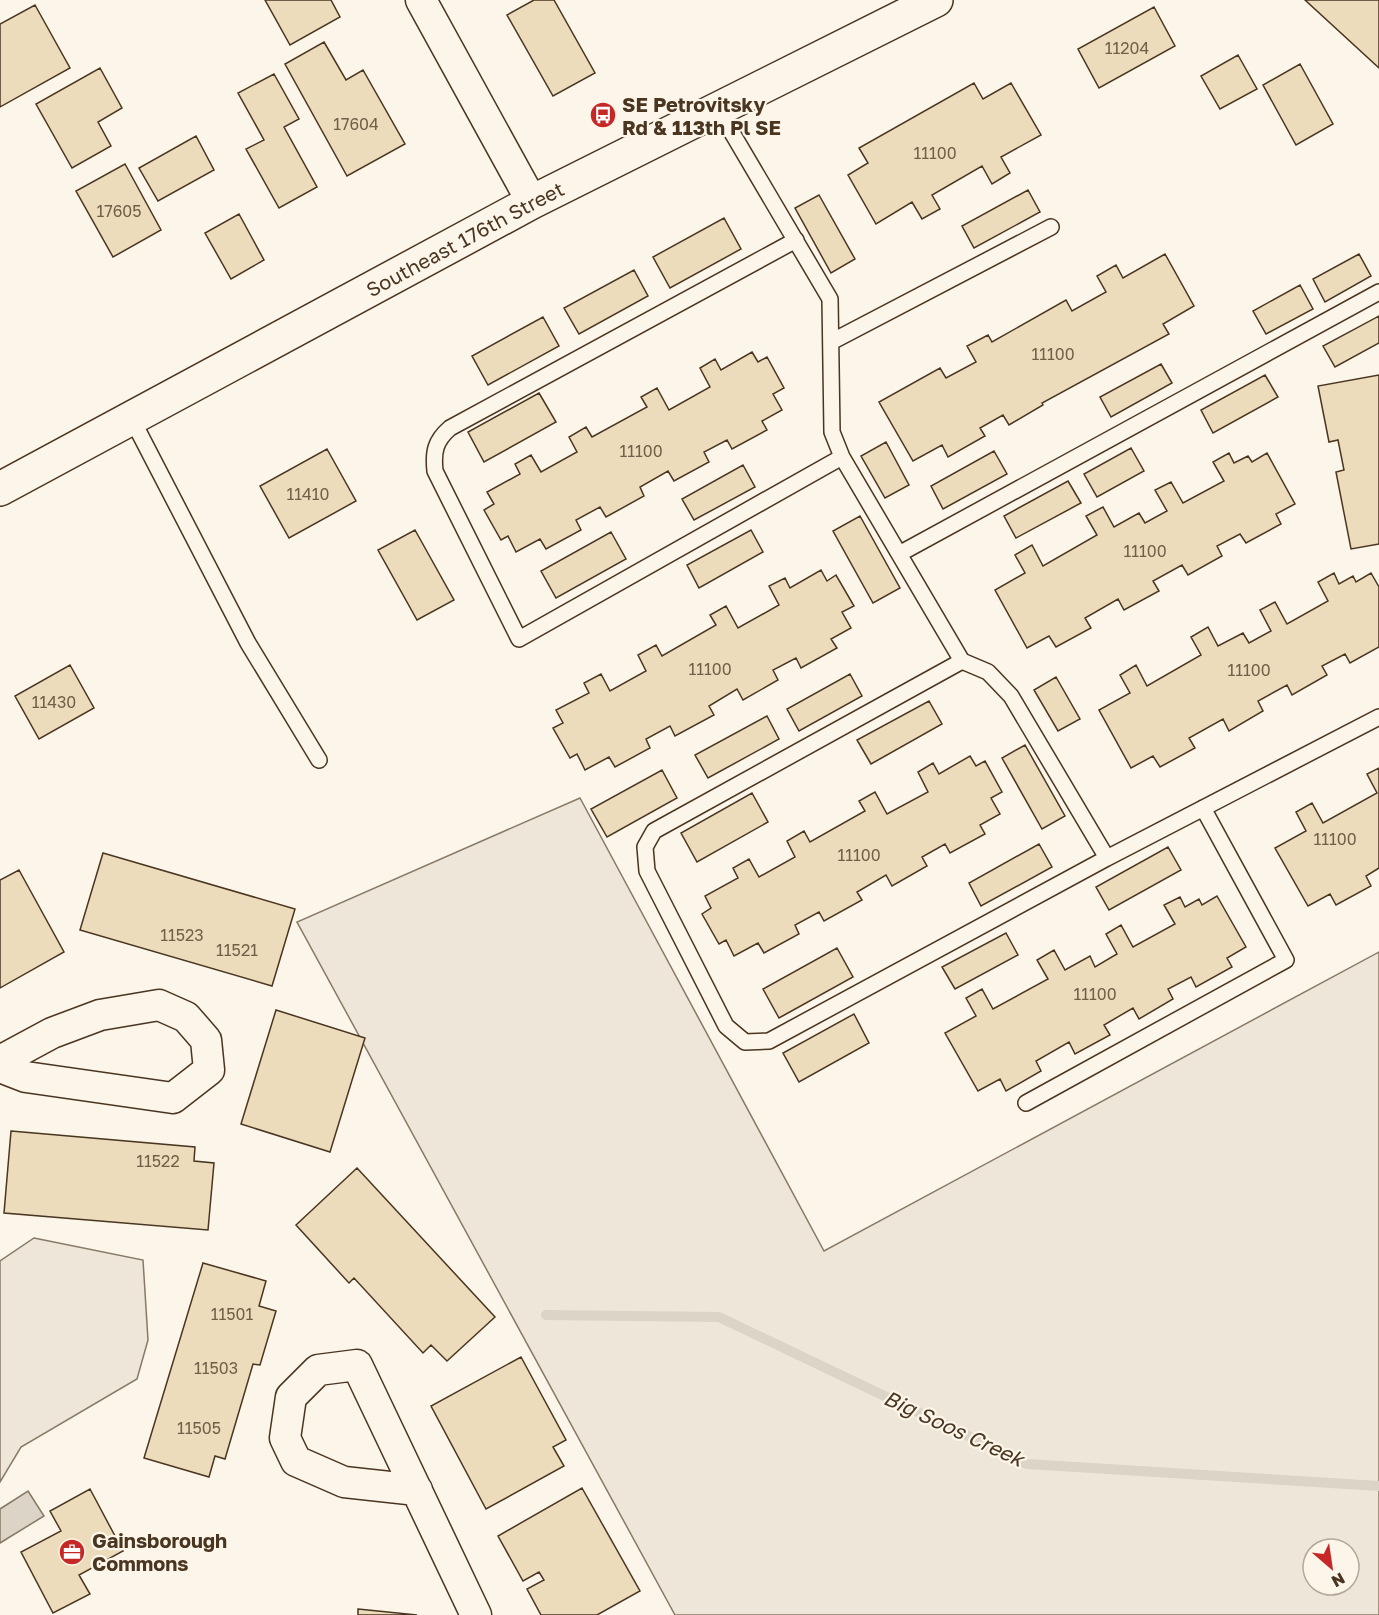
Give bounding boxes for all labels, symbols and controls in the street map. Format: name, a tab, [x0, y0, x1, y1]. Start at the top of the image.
house number: 11204	[1105, 38, 1149, 58]
place label: SE Petrovitsky Rd & 113th Pl SE	[622, 92, 781, 139]
bus stop icon: SE Petrovitsky Rd & 113th Pl SE	[588, 100, 618, 130]
house number: 17604	[333, 114, 379, 134]
house number: 11100	[913, 143, 957, 163]
street label: Southeast 176th Street	[362, 176, 568, 301]
house number: 17605	[96, 201, 142, 221]
house number: 11100	[1031, 344, 1075, 364]
house number: 11100	[619, 441, 663, 461]
house number: 11410	[287, 484, 329, 504]
house number: 11100	[1123, 541, 1167, 561]
house number: 11100	[688, 659, 732, 679]
house number: 11100	[1227, 660, 1271, 680]
house number: 11430	[32, 692, 76, 712]
house number: 11100	[1313, 829, 1357, 849]
house number: 11100	[837, 845, 881, 865]
house number: 11523	[160, 925, 204, 945]
house number: 11521	[216, 940, 258, 960]
house number: 11100	[1073, 984, 1117, 1004]
house number: 11522	[136, 1151, 180, 1171]
house number: 11501	[211, 1304, 253, 1324]
house number: 11503	[194, 1358, 238, 1378]
water label: Big Soos Creek	[880, 1384, 1030, 1473]
house number: 11505	[177, 1418, 221, 1438]
place label: Gainsborough Commons	[92, 1528, 227, 1575]
office icon: Gainsborough Commons	[57, 1537, 87, 1567]
north arrow	[1301, 1537, 1361, 1597]
text: N	[1328, 1568, 1348, 1592]

